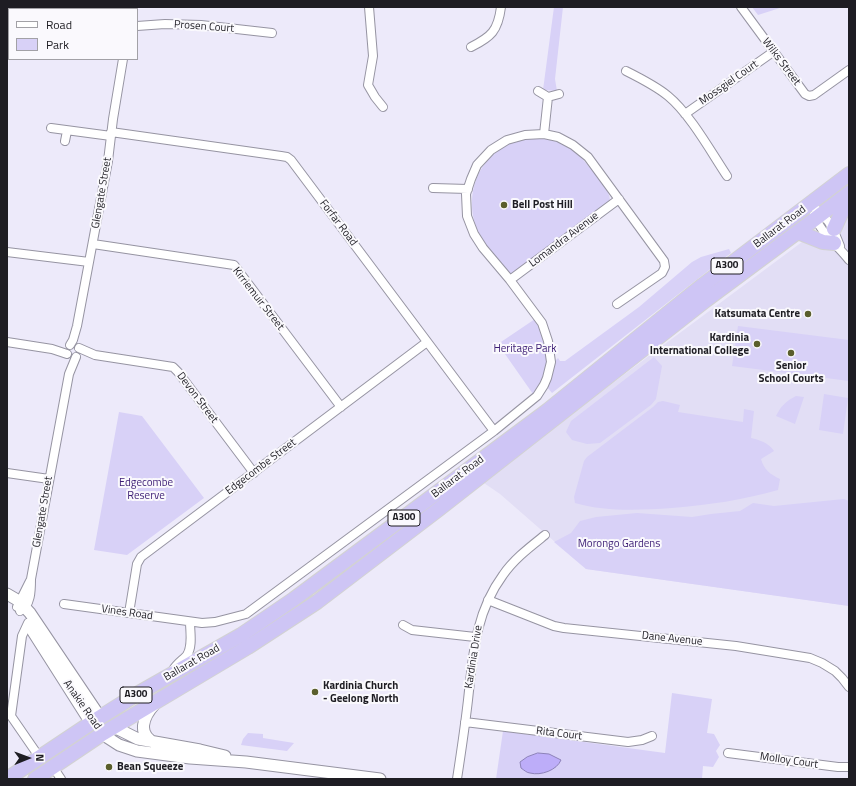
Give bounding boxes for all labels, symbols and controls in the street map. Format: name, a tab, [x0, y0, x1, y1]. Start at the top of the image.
legend	[8, 8, 138, 60]
text: Road	[46, 15, 72, 34]
street label: Prosen Court	[174, 18, 234, 36]
text: Park	[46, 35, 69, 54]
street label: Wilks Street	[759, 36, 803, 88]
street label: Mossgiel Court	[697, 58, 761, 108]
street label: Glengate Street	[89, 156, 115, 230]
street label: Forfar Road	[316, 197, 360, 249]
place label: Bell Post Hill	[512, 198, 573, 212]
marker: Bell Post Hill	[499, 200, 509, 210]
street label: Ballarat Road	[751, 203, 809, 251]
street label: Lomandra Avenue	[527, 210, 601, 270]
road number: A300	[711, 258, 743, 274]
street label: Kirriemuir Street	[229, 265, 287, 333]
place label: Katsumata Centre	[714, 307, 800, 321]
marker: Katsumata Centre	[803, 309, 813, 319]
place label: Kardinia International College	[650, 331, 749, 357]
marker: Kardinia International College	[752, 339, 762, 349]
park label: Heritage Park	[493, 342, 557, 356]
marker: Senior School Courts	[786, 348, 796, 358]
place label: Senior School Courts	[758, 359, 824, 385]
street label: Devon Street	[174, 370, 220, 426]
street label: Edgecombe Street	[223, 436, 299, 498]
street label: Ballarat Road	[429, 453, 487, 501]
street label: Glengate Street	[30, 475, 56, 549]
park label: Edgecombe Reserve	[119, 476, 173, 502]
road number: A300	[388, 510, 420, 526]
park label: Morongo Gardens	[578, 537, 660, 551]
street label: Vines Road	[101, 603, 153, 623]
street label: Kardinia Drive	[462, 624, 486, 690]
street label: Dane Avenue	[641, 629, 703, 649]
street label: Ballarat Road	[162, 642, 222, 684]
street label: Anakie Road	[60, 678, 104, 732]
place label: Kardinia Church - Geelong North	[323, 679, 399, 705]
road number: A300	[120, 687, 152, 703]
marker: Kardinia Church - Geelong North	[310, 687, 320, 697]
street label: Rita Court	[535, 725, 583, 743]
north arrow	[8, 738, 48, 778]
street label: Molloy Court	[759, 750, 819, 772]
text: N	[32, 754, 48, 762]
place label: Bean Squeeze	[117, 760, 183, 774]
marker: Bean Squeeze	[104, 762, 114, 772]

